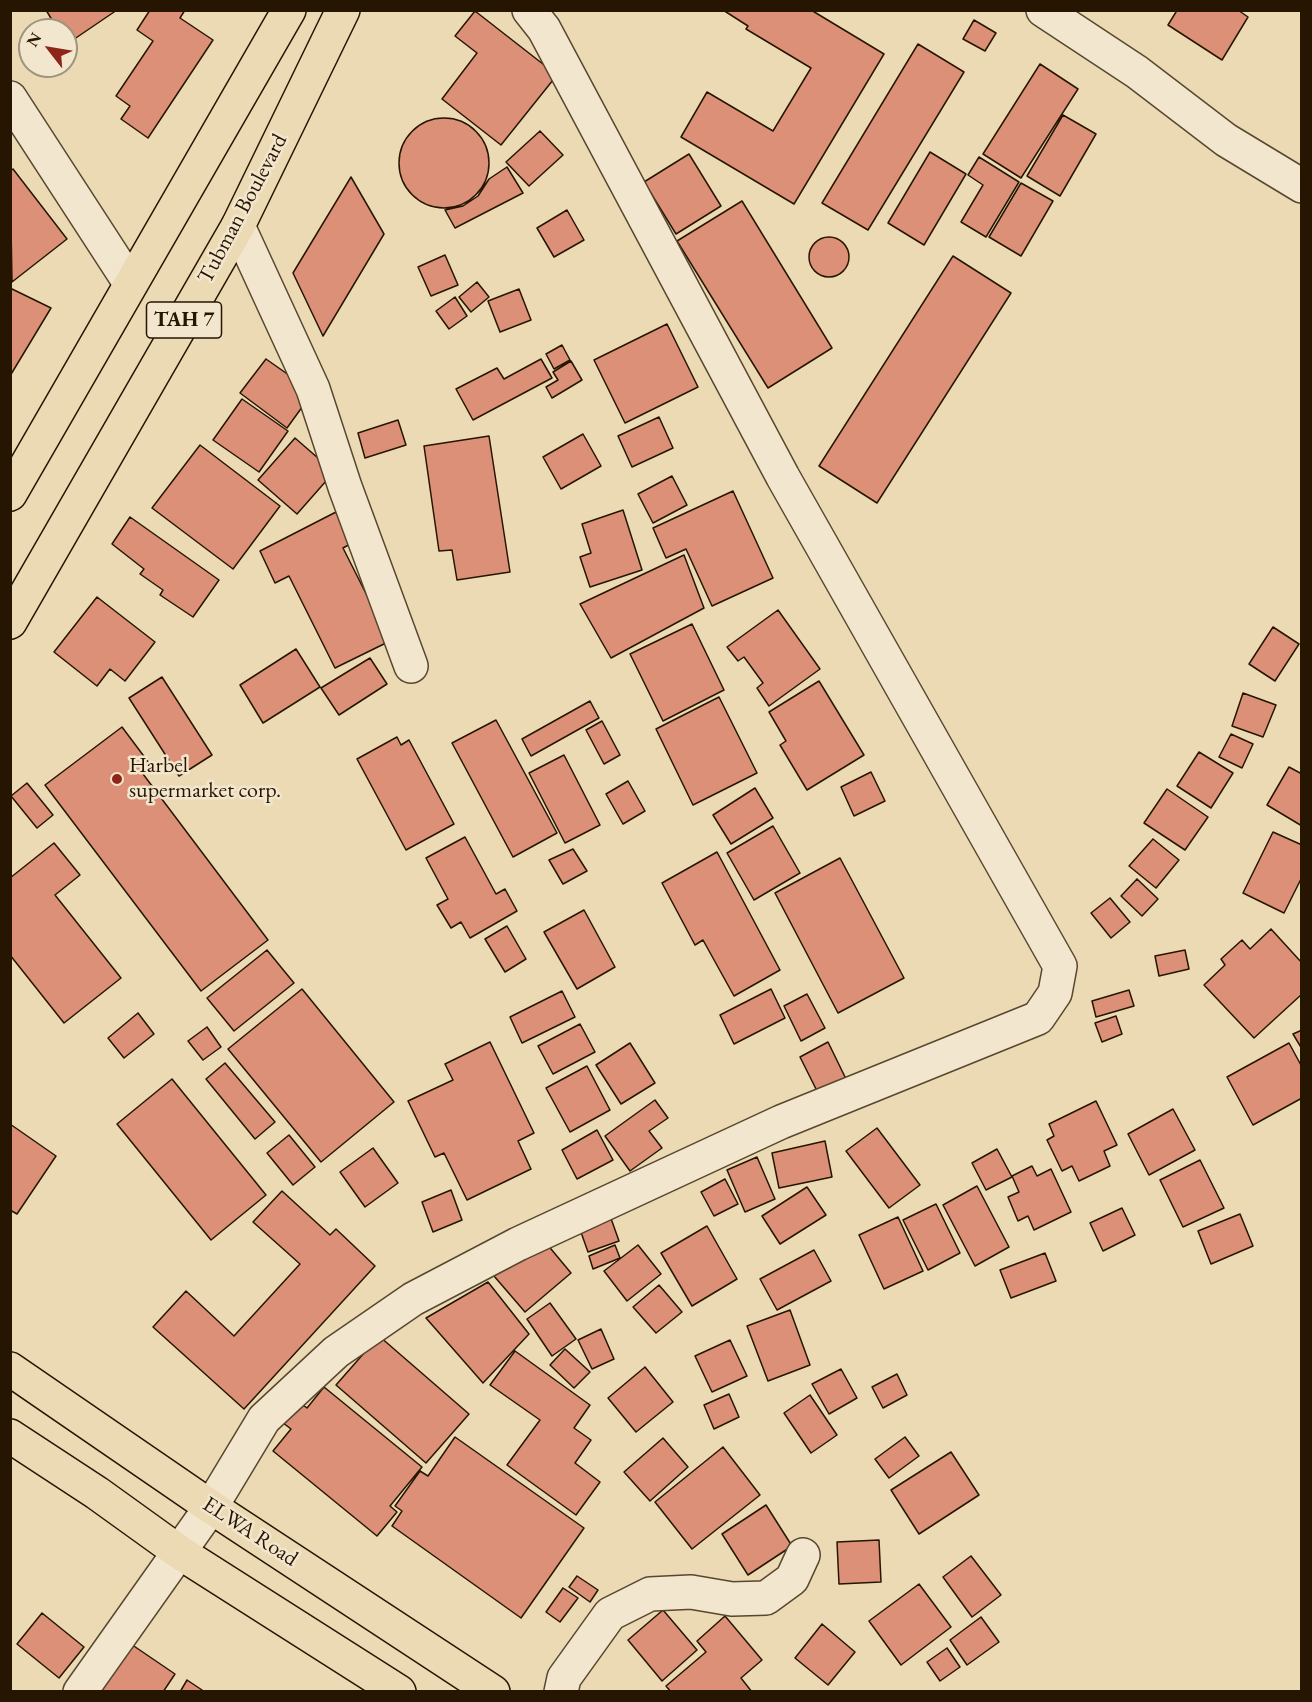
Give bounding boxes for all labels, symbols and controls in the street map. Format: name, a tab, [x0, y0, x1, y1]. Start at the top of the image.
north arrow	[18, 18, 78, 78]
text: N	[22, 29, 46, 50]
street label: Tubman Boulevard	[193, 130, 293, 288]
road number: TAH 7	[146, 302, 222, 338]
place label: Harbel supermarket corp.	[129, 753, 281, 804]
marker: Harbel supermarket corp.	[110, 772, 124, 786]
street label: ELWA Road	[197, 1491, 303, 1573]

